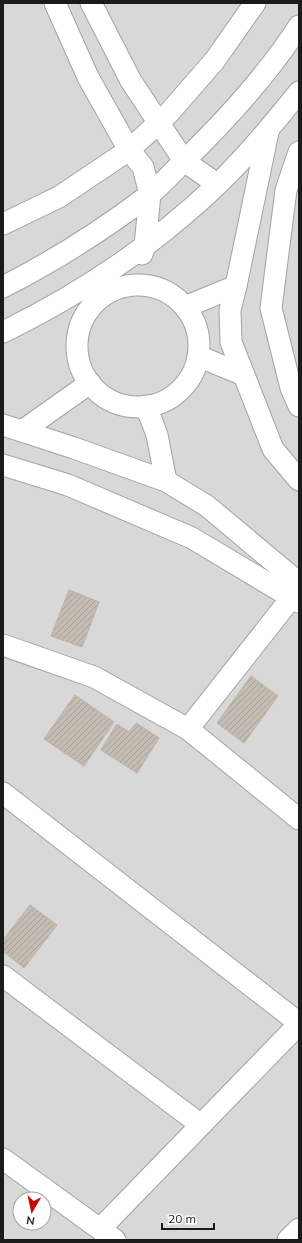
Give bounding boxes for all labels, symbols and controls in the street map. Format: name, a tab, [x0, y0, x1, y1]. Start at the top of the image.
north arrow	[12, 1191, 52, 1231]
scale bar	[162, 1205, 214, 1231]
text: 20 m	[168, 1211, 196, 1226]
text: N	[25, 1213, 36, 1228]

